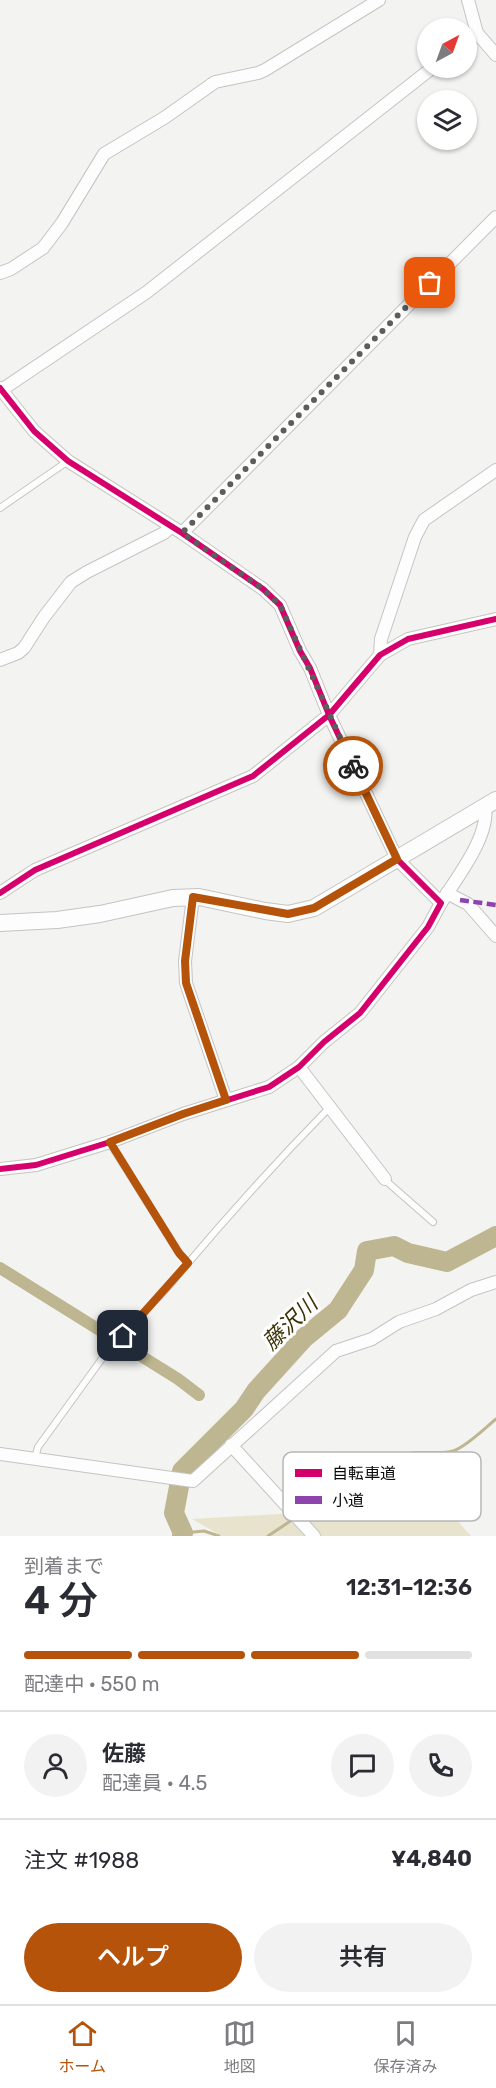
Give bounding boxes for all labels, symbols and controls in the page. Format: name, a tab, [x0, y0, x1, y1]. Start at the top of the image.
north arrow	[417, 18, 477, 78]
map controls	[417, 18, 477, 150]
button: layers	[417, 90, 477, 150]
pin	[404, 257, 455, 308]
icon: bag	[413, 266, 446, 299]
courier	[323, 736, 383, 796]
icon: bike	[337, 750, 370, 783]
water label: 藤沢川	[257, 1289, 325, 1356]
pin	[97, 1310, 148, 1361]
icon: home	[106, 1319, 139, 1352]
legend	[283, 1452, 481, 1521]
text: 自転車道	[332, 1464, 396, 1483]
text: 小道	[332, 1491, 364, 1510]
text: 到着まで	[24, 1554, 104, 1578]
text: 12:31–12:36	[346, 1574, 472, 1601]
text: 4 分	[24, 1578, 98, 1624]
text: 配達中 · 550 m	[24, 1672, 160, 1696]
button: person	[24, 1734, 87, 1797]
button: chat	[331, 1734, 394, 1797]
button: phone	[409, 1734, 472, 1797]
text: 佐藤	[102, 1740, 146, 1767]
text: 配達員 · 4.5	[102, 1771, 207, 1795]
text: ¥4,840	[391, 1845, 472, 1872]
text: 注文 #1988	[24, 1847, 139, 1874]
button: ヘルプ	[24, 1923, 242, 1992]
button: 共有	[254, 1923, 472, 1992]
tab: ホーム	[59, 2017, 106, 2077]
tab: 地図	[223, 2017, 256, 2077]
tab: 保存済み	[373, 2017, 437, 2077]

